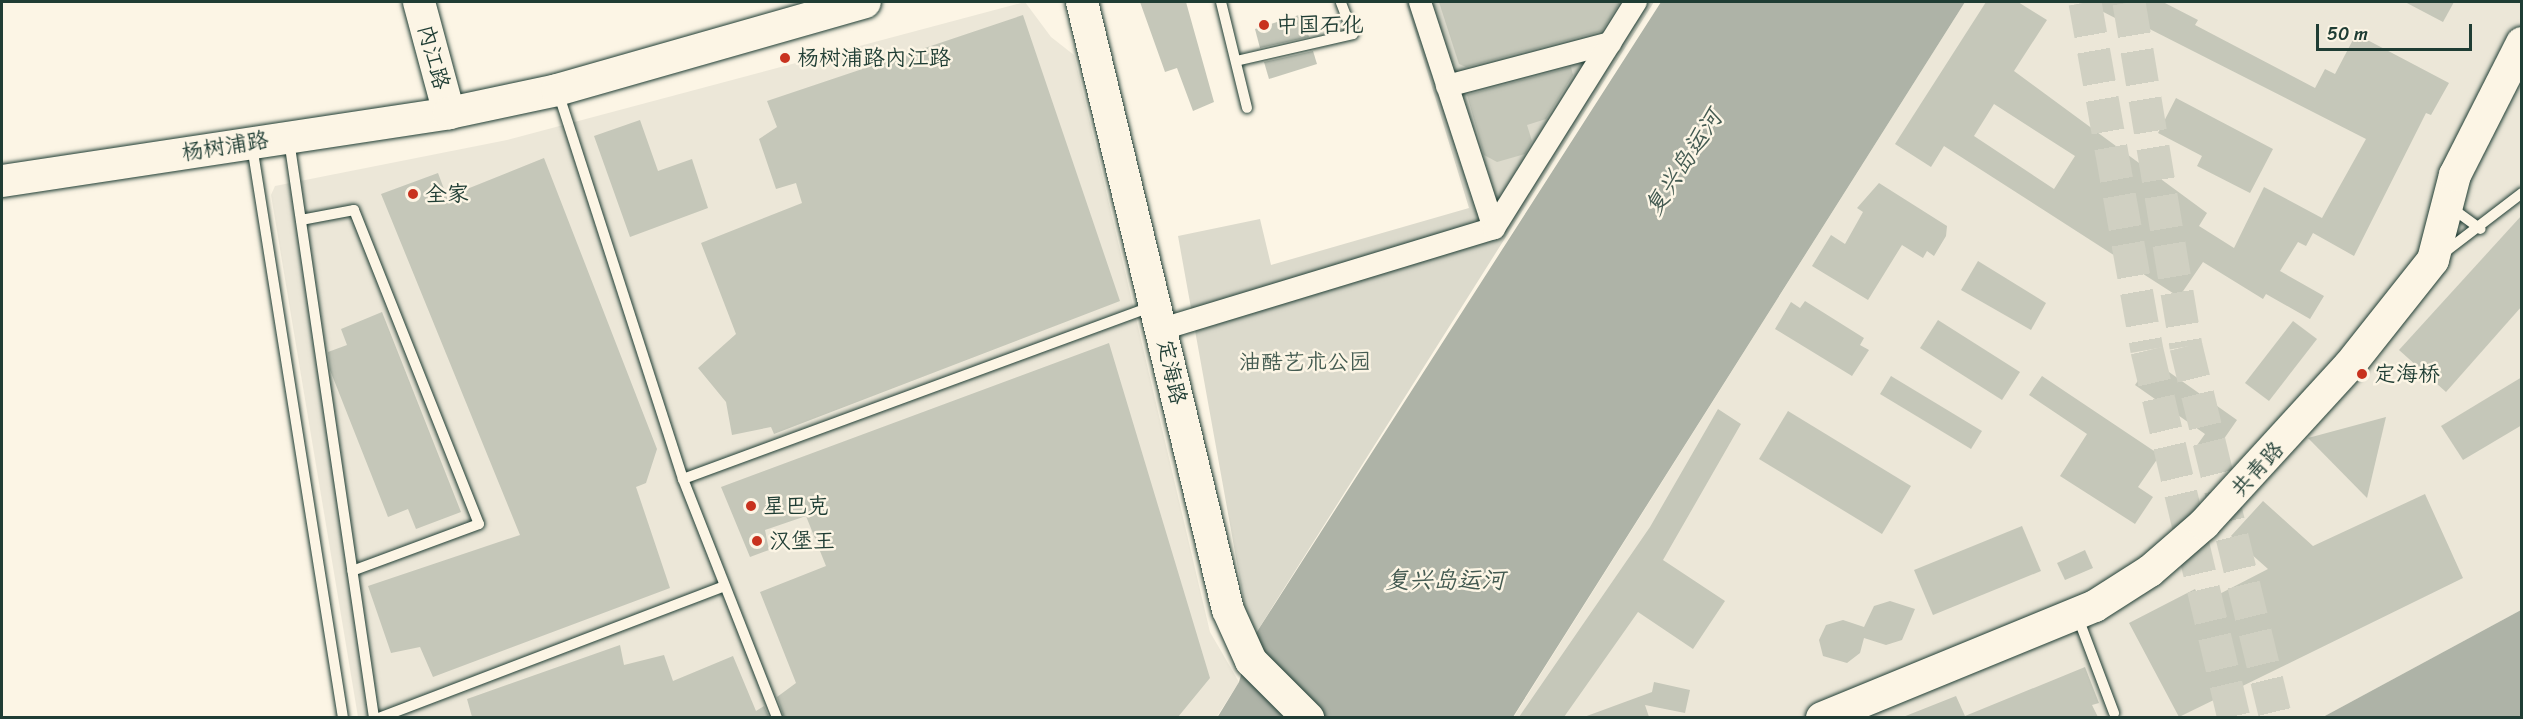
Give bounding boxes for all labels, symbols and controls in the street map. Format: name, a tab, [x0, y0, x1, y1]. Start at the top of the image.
place label: 中国石化	[1276, 12, 1364, 38]
scale bar	[2319, 12, 2475, 50]
marker: 中国石化	[1257, 18, 1271, 32]
text: 50 m	[2327, 18, 2368, 50]
street label: 内江路	[413, 22, 455, 92]
place label: 杨树浦路内江路	[797, 45, 951, 71]
marker: 杨树浦路内江路	[778, 51, 792, 65]
water label: 复兴岛运河	[1639, 105, 1729, 221]
street label: 杨树浦路	[179, 126, 271, 166]
place label: 全家	[425, 181, 469, 207]
marker: 全家	[406, 187, 420, 201]
street label: 定海路	[1152, 337, 1192, 407]
park label: 油酷艺术公园	[1239, 349, 1371, 375]
place label: 定海桥	[2374, 361, 2440, 387]
marker: 定海桥	[2355, 367, 2369, 381]
street label: 共青路	[2225, 436, 2289, 502]
place label: 星巴克	[763, 493, 829, 519]
marker: 星巴克	[744, 499, 758, 513]
place label: 汉堡王	[769, 528, 835, 554]
marker: 汉堡王	[750, 534, 764, 548]
water label: 复兴岛运河	[1385, 567, 1505, 595]

